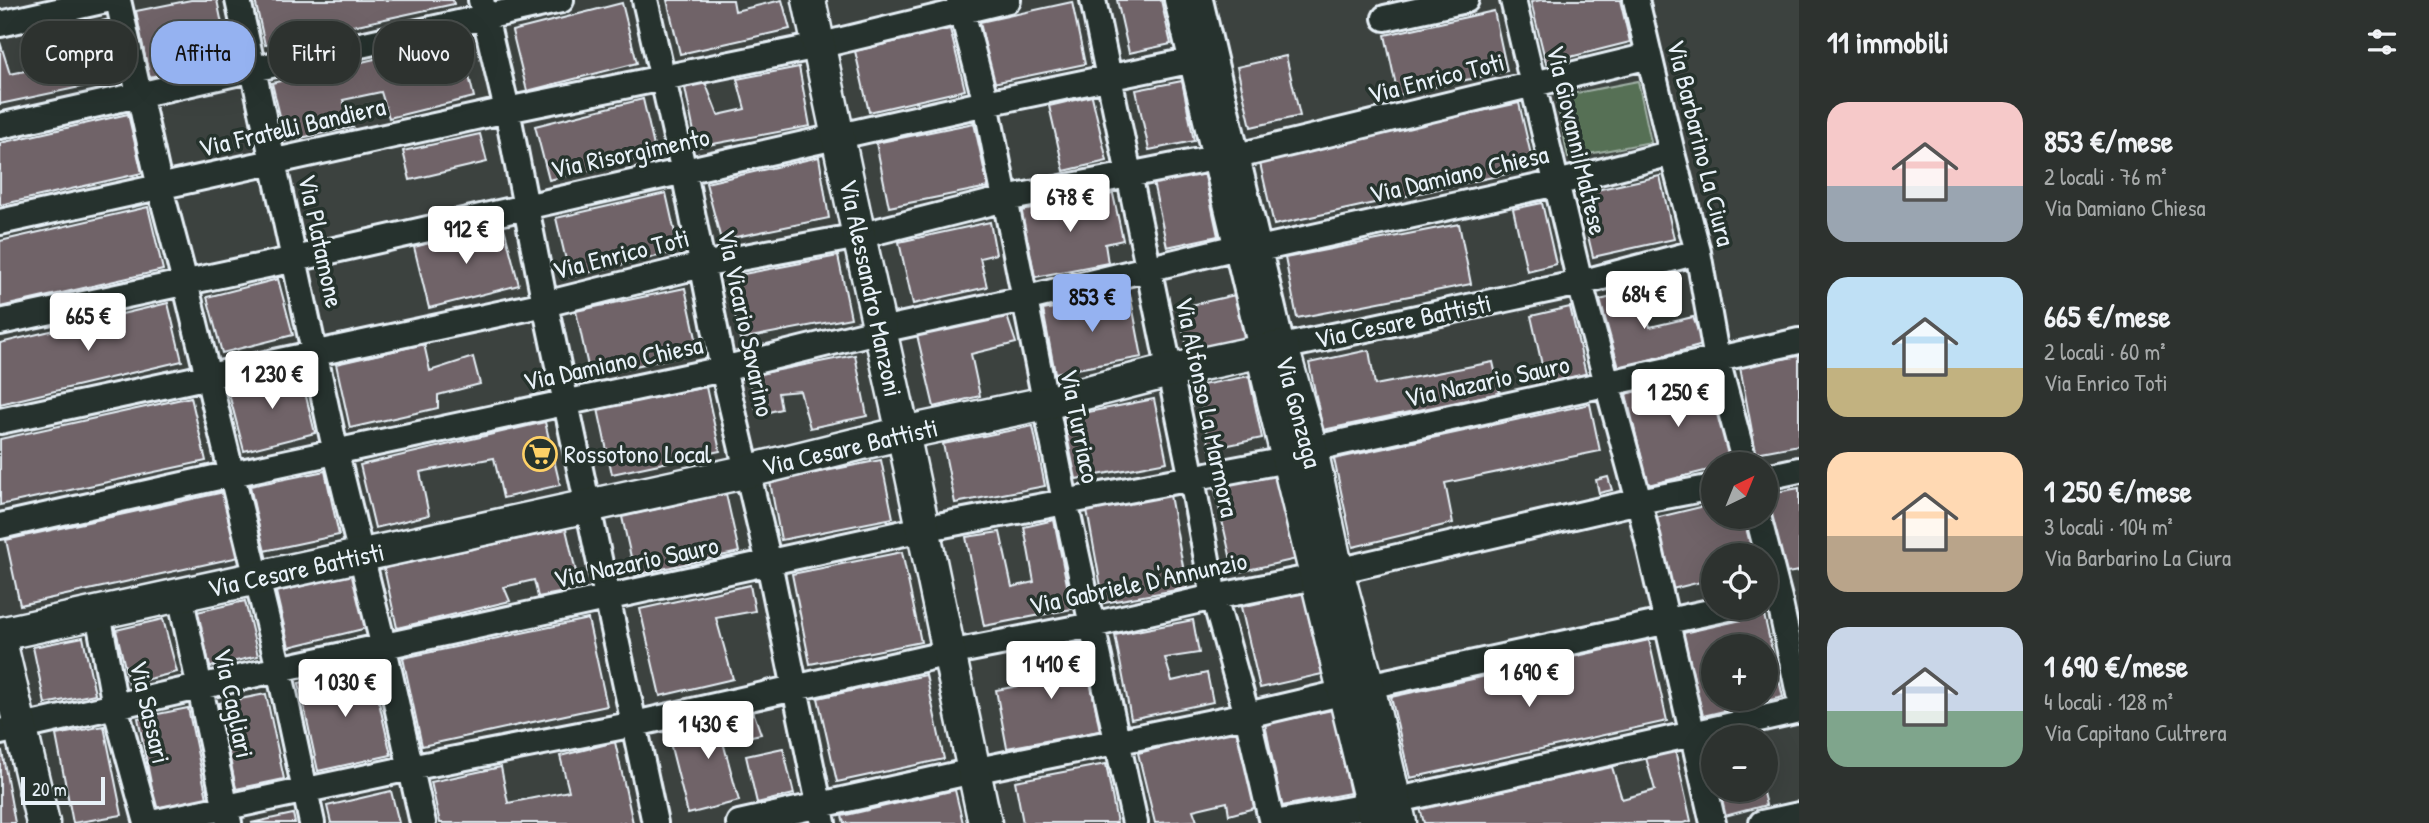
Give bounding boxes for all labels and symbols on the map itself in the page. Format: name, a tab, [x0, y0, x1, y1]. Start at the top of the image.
street label: Via Barbarino La Ciura	[1659, 36, 1744, 250]
street label: Via Giovanni Maltese	[1539, 42, 1616, 238]
street label: Via Enrico Toti	[1364, 44, 1508, 111]
street label: Via Fratelli Bandiera	[195, 88, 389, 165]
street label: Via Risorgimento	[547, 119, 712, 186]
street label: Via Damiano Chiesa	[1366, 136, 1552, 211]
street label: Via Platamone	[290, 171, 353, 311]
pin: 678 €	[1021, 174, 1119, 234]
street label: Via Alessandro Manzoni	[831, 176, 912, 400]
pin: 912 €	[417, 206, 515, 266]
street label: Via Enrico Toti	[549, 220, 693, 287]
street label: Via Vicario Savarino	[710, 226, 783, 420]
pin: 684 €	[1595, 272, 1693, 331]
pin: 853 €	[1043, 274, 1141, 334]
street label: Via Cesare Battisti	[1311, 285, 1494, 356]
pin: 665 €	[39, 294, 137, 353]
street label: Via Alfonso La Marmora	[1167, 294, 1248, 520]
street label: Via Damiano Chiesa	[520, 326, 706, 399]
street label: Via Nazario Sauro	[1401, 346, 1572, 415]
pin: 1 230 €	[207, 352, 337, 411]
street label: Via Gonzaga	[1268, 352, 1331, 472]
street label: Via Turriaco	[1052, 366, 1109, 486]
pin: 1 250 €	[1613, 370, 1743, 429]
street label: Via Cesare Battisti	[758, 409, 941, 484]
supermarket icon: Rossotono Local	[521, 435, 559, 473]
place label: Rossotono Local	[564, 436, 712, 471]
north arrow	[1701, 452, 1778, 528]
street label: Via Nazario Sauro	[550, 527, 721, 596]
street label: Via Cesare Battisti	[204, 534, 387, 605]
street label: Via Gabriele D'Annunzio	[1026, 542, 1250, 623]
pin: 1 410 €	[986, 642, 1116, 701]
street label: Via Cagliari	[206, 645, 263, 761]
pin: 1 690 €	[1464, 650, 1594, 709]
street label: Via Sassari	[122, 657, 179, 767]
pin: 1 030 €	[280, 660, 410, 719]
pin: 1 430 €	[643, 702, 773, 761]
scale bar	[21, 774, 105, 806]

